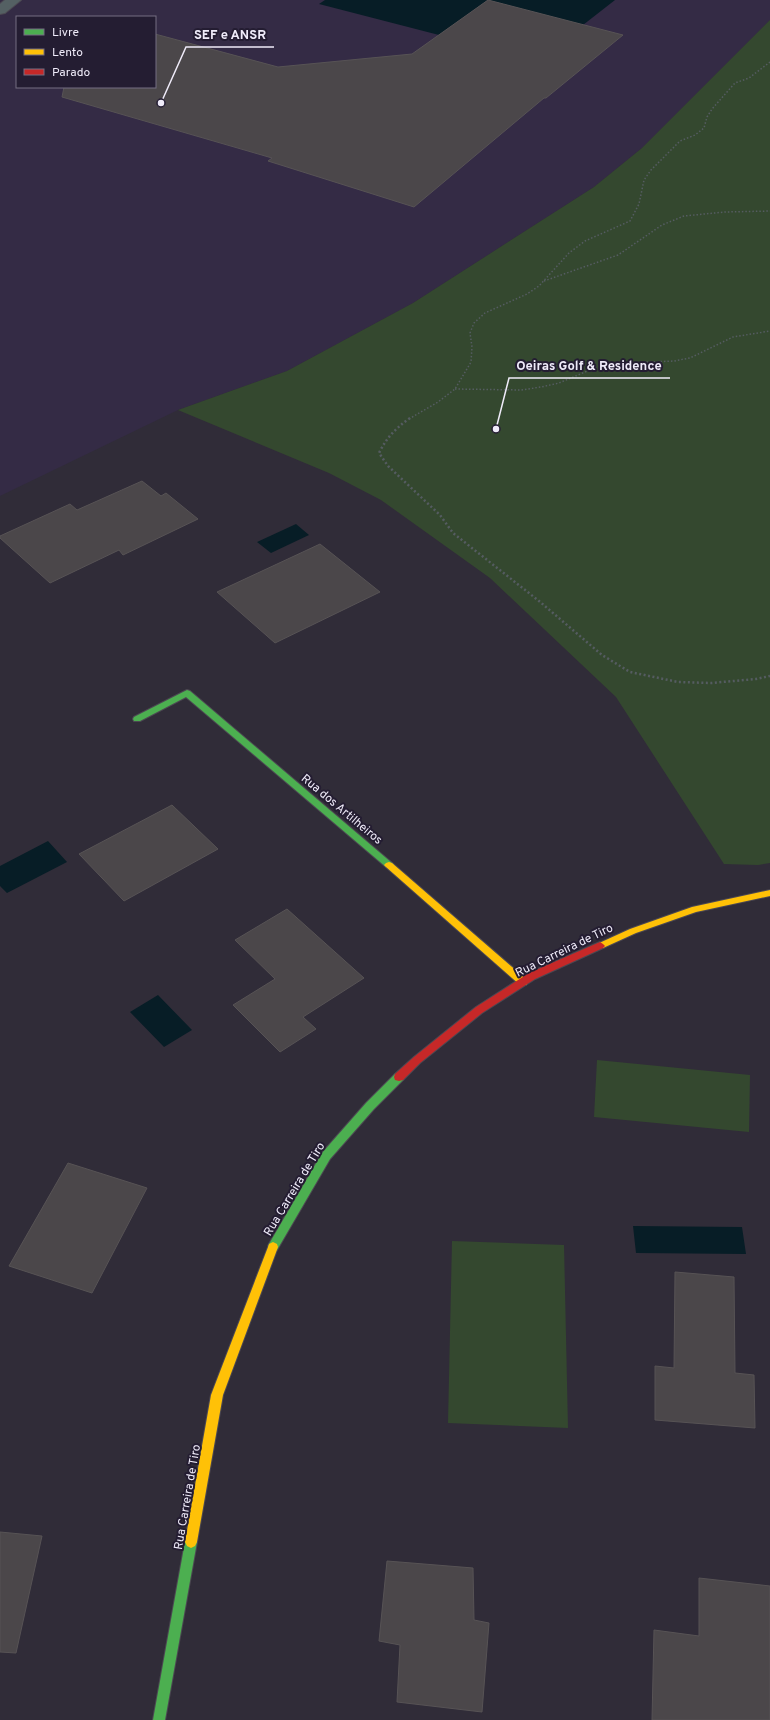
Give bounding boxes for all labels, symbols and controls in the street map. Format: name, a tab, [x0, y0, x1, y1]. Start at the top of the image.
legend	[16, 16, 156, 88]
callout: SEF e ANSR	[186, 22, 274, 47]
text: Livre	[52, 25, 79, 41]
text: SEF e ANSR	[194, 28, 266, 44]
text: Lento	[52, 45, 83, 61]
text: Parado	[52, 65, 90, 81]
callout: Oeiras Golf & Residence	[509, 353, 670, 378]
text: Oeiras Golf & Residence	[516, 359, 662, 375]
street label: Rua dos Artilheiros	[297, 771, 385, 849]
street label: Rua Carreira de Tiro	[513, 920, 616, 981]
street label: Rua Carreira de Tiro	[261, 1139, 329, 1239]
street label: Rua Carreira de Tiro	[171, 1443, 205, 1551]

